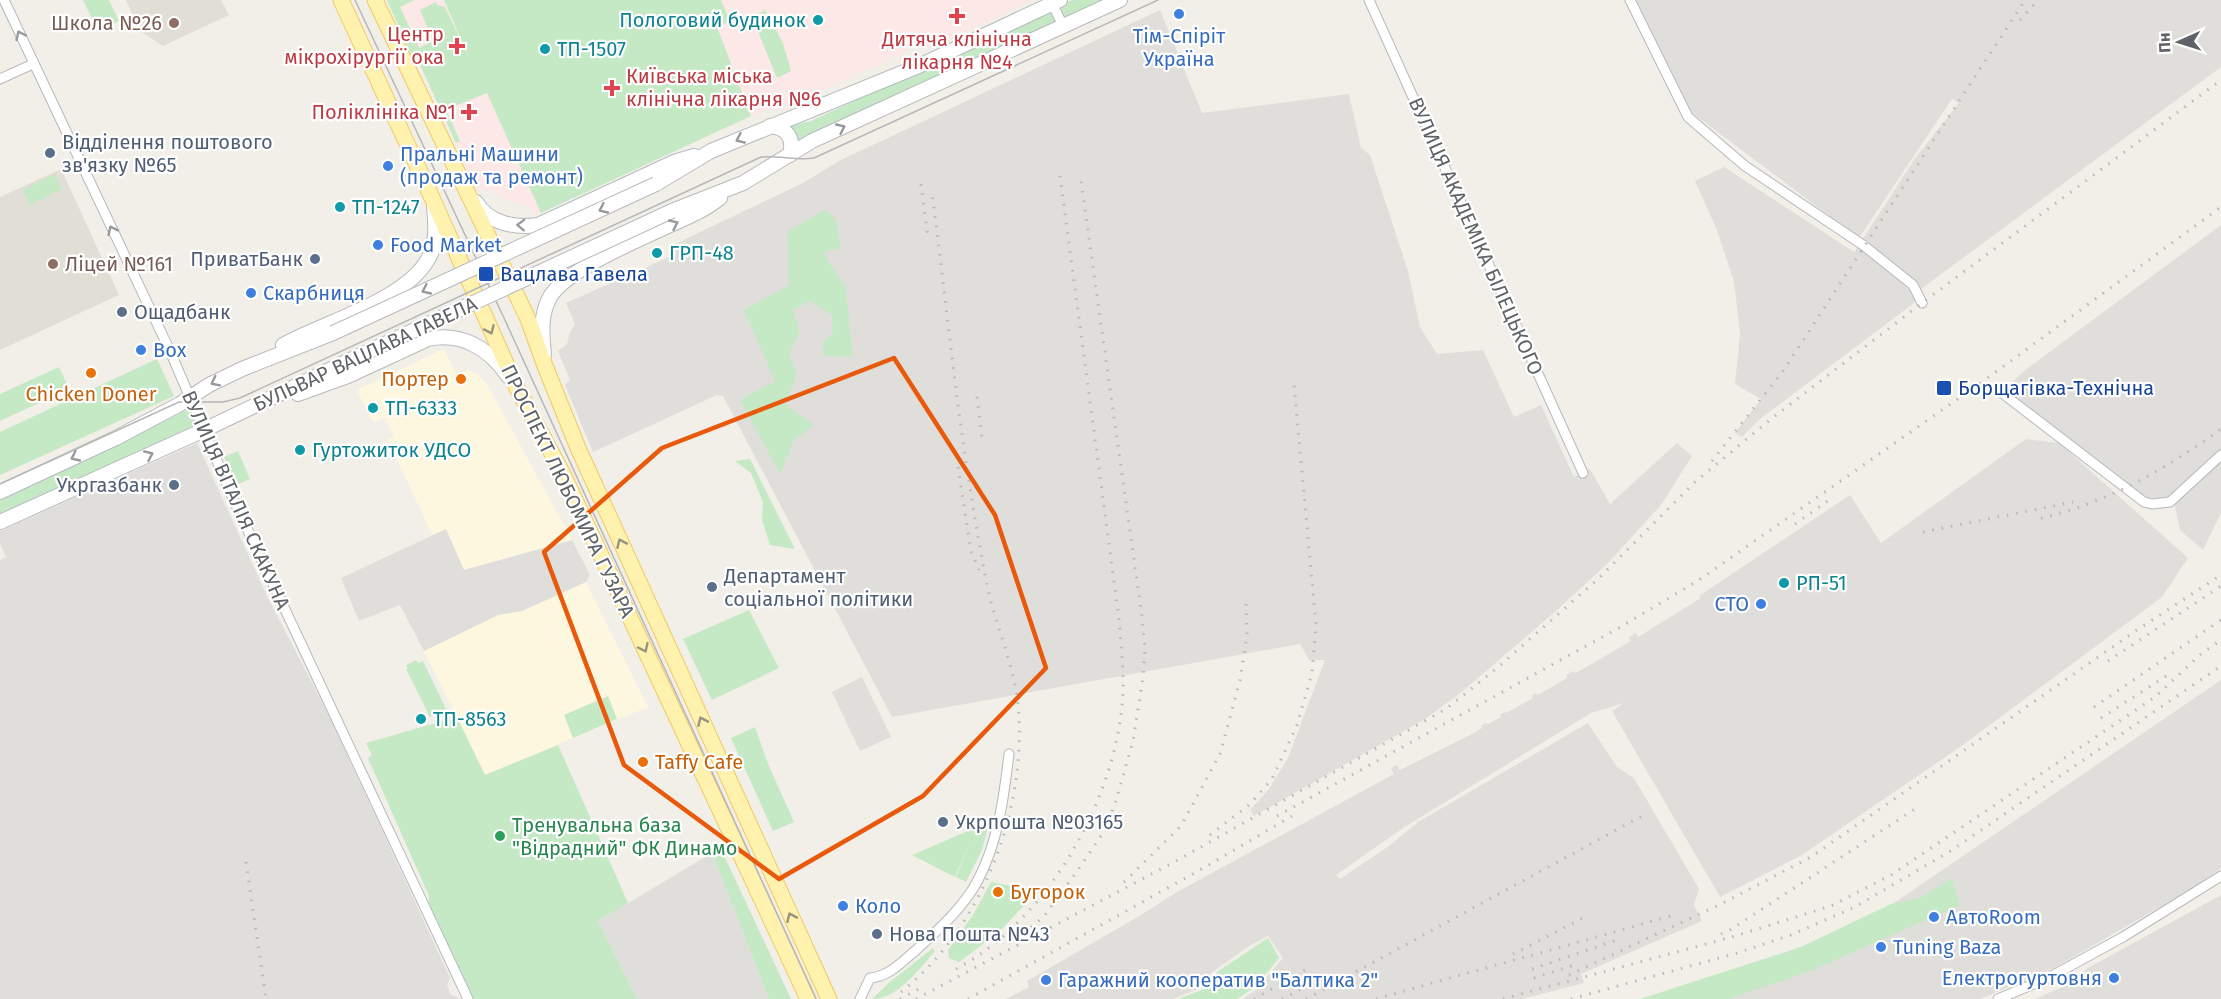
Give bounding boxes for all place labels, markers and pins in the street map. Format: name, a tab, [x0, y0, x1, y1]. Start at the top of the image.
marker: Дитяча клінічна лікарня №4	[948, 7, 966, 25]
marker: Тім-Спіріт Україна	[1172, 7, 1186, 21]
place label: Пологовий будинок	[619, 8, 807, 32]
place label: Школа №26	[51, 11, 162, 35]
marker: Пологовий будинок	[811, 13, 825, 27]
marker: Школа №26	[167, 16, 181, 30]
place label: Центр мікрохірургії ока	[284, 22, 444, 69]
place label: Тім-Спіріт Україна	[1133, 24, 1226, 71]
place label: Дитяча клінічна лікарня №4	[881, 27, 1032, 74]
marker: Центр мікрохірургії ока	[448, 37, 466, 55]
place label: ТП-1507	[557, 37, 626, 61]
marker: ТП-1507	[538, 42, 552, 56]
place label: Київська міська клінічна лікарня №6	[626, 64, 821, 111]
marker: Київська міська клінічна лікарня №6	[603, 79, 621, 97]
place label: Поліклініка №1	[311, 100, 456, 124]
marker: Поліклініка №1	[460, 103, 478, 121]
place label: Відділення поштового зв'язку №65	[62, 130, 273, 177]
place label: Пральні Машини (продаж та ремонт)	[400, 142, 583, 189]
marker: Відділення поштового зв'язку №65	[43, 146, 57, 160]
marker: Пральні Машини (продаж та ремонт)	[381, 159, 395, 173]
place label: ТП-1247	[352, 195, 420, 219]
marker: ТП-1247	[333, 200, 347, 214]
place label: Food Market	[390, 233, 503, 257]
marker: Food Market	[371, 238, 385, 252]
place label: ГРП-48	[669, 241, 734, 265]
marker: ГРП-48	[650, 246, 664, 260]
place label: ПриватБанк	[190, 247, 304, 271]
place label: Ліцей №161	[65, 252, 173, 276]
marker: ПриватБанк	[308, 252, 322, 266]
marker: Ліцей №161	[46, 257, 60, 271]
place label: Вацлава Гавела	[500, 262, 648, 286]
marker: Вацлава Гавела	[477, 265, 495, 283]
place label: Скарбниця	[263, 281, 365, 305]
marker: Скарбниця	[244, 286, 258, 300]
place label: Ощадбанк	[134, 300, 231, 324]
marker: Ощадбанк	[115, 305, 129, 319]
place label: Box	[153, 338, 187, 362]
marker: Box	[134, 343, 148, 357]
marker: Chicken Doner	[84, 366, 98, 380]
place label: Портер	[381, 367, 449, 391]
marker: Портер	[454, 372, 468, 386]
place label: Борщагівка-Технічна	[1958, 376, 2154, 400]
marker: Борщагівка-Технічна	[1935, 379, 1953, 397]
place label: Chicken Doner	[26, 382, 157, 406]
place label: ТП-6333	[385, 396, 457, 420]
marker: ТП-6333	[366, 401, 380, 415]
place label: Гуртожиток УДСО	[312, 438, 471, 462]
marker: Гуртожиток УДСО	[293, 443, 307, 457]
place label: Укргазбанк	[56, 473, 163, 497]
marker: Укргазбанк	[167, 478, 181, 492]
place label: Департамент соціальної політики	[723, 564, 913, 611]
place label: РП-51	[1796, 571, 1847, 595]
marker: РП-51	[1777, 576, 1791, 590]
marker: Департамент соціальної політики	[705, 580, 719, 594]
place label: СТО	[1715, 592, 1749, 616]
marker: СТО	[1754, 597, 1768, 611]
place label: ТП-8563	[433, 707, 506, 731]
marker: ТП-8563	[414, 712, 428, 726]
place label: Taffy Cafe	[655, 750, 743, 774]
marker: Taffy Cafe	[636, 755, 650, 769]
place label: Укрпошта №03165	[955, 810, 1123, 834]
place label: Тренувальна база "Відрадний" ФК Динамо	[512, 813, 737, 860]
marker: Укрпошта №03165	[936, 815, 950, 829]
marker: Тренувальна база "Відрадний" ФК Динамо	[493, 829, 507, 843]
place label: Бугорок	[1010, 880, 1086, 904]
marker: Бугорок	[991, 885, 1005, 899]
place label: Коло	[855, 894, 901, 918]
marker: Коло	[836, 899, 850, 913]
place label: АвтоRoom	[1946, 905, 2041, 929]
marker: АвтоRoom	[1927, 910, 1941, 924]
place label: Нова Пошта №43	[889, 922, 1050, 946]
marker: Нова Пошта №43	[870, 927, 884, 941]
place label: Tuning Baza	[1893, 935, 2001, 959]
marker: Tuning Baza	[1874, 940, 1888, 954]
place label: Електрогуртовня	[1942, 966, 2102, 990]
place label: Гаражний кооператив "Балтика 2"	[1058, 968, 1378, 992]
marker: Електрогуртовня	[2107, 971, 2121, 985]
marker: Гаражний кооператив "Балтика 2"	[1039, 973, 1053, 987]

